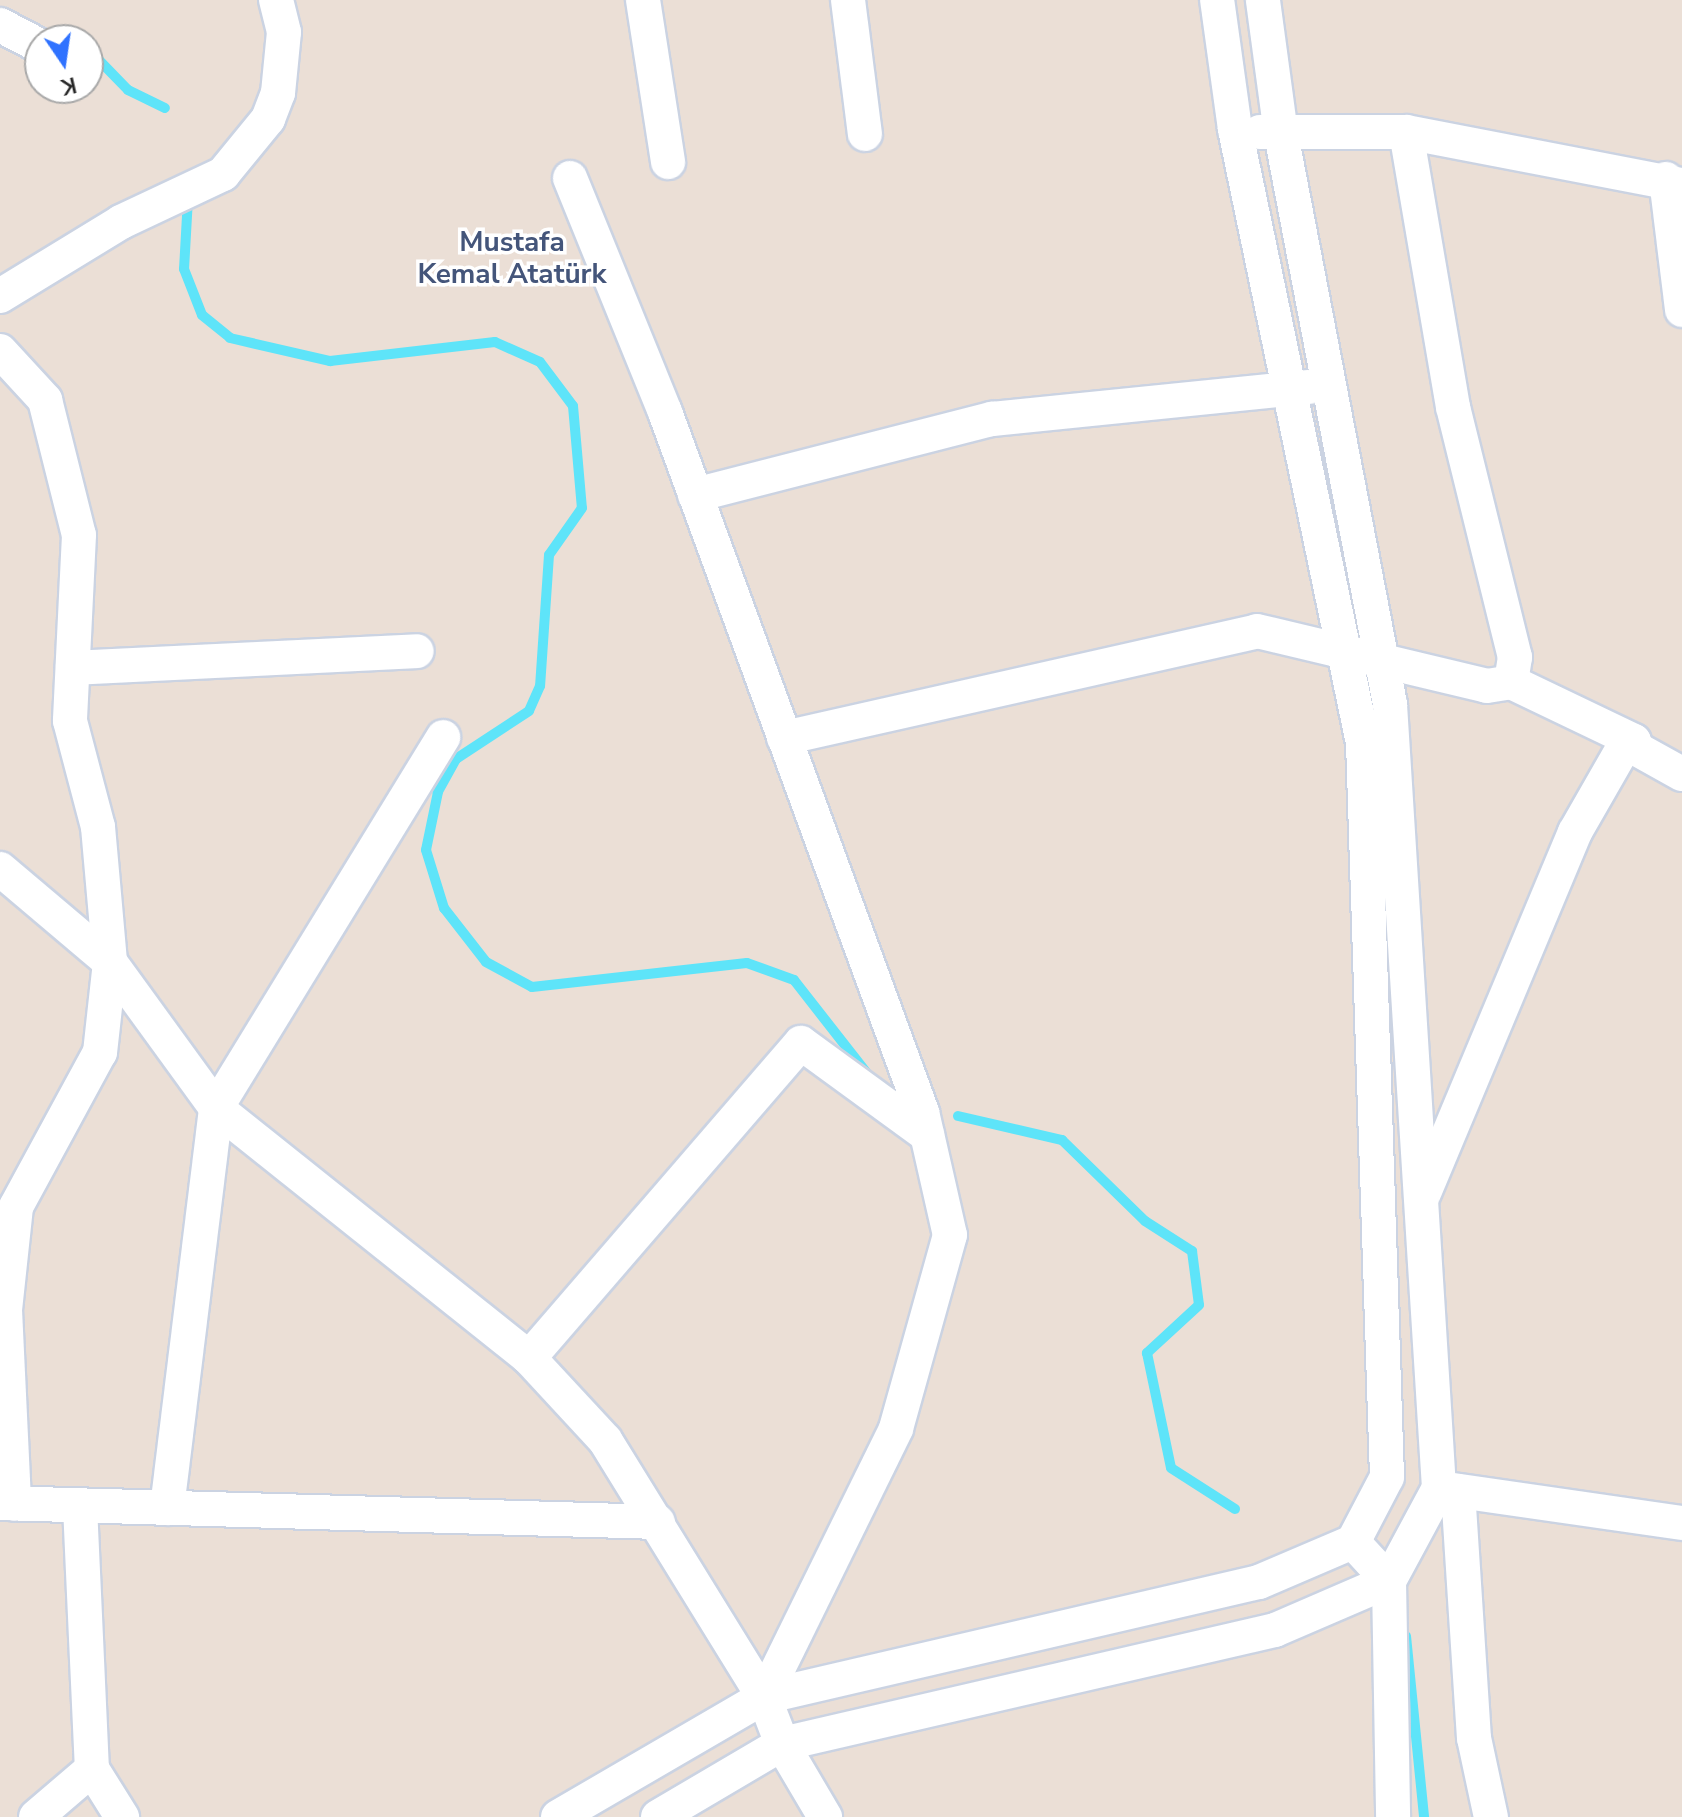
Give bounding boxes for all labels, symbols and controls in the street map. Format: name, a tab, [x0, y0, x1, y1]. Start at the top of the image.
north arrow	[24, 24, 104, 104]
text: K	[58, 69, 79, 102]
district label: Mustafa Kemal Atatürk	[417, 225, 607, 291]

